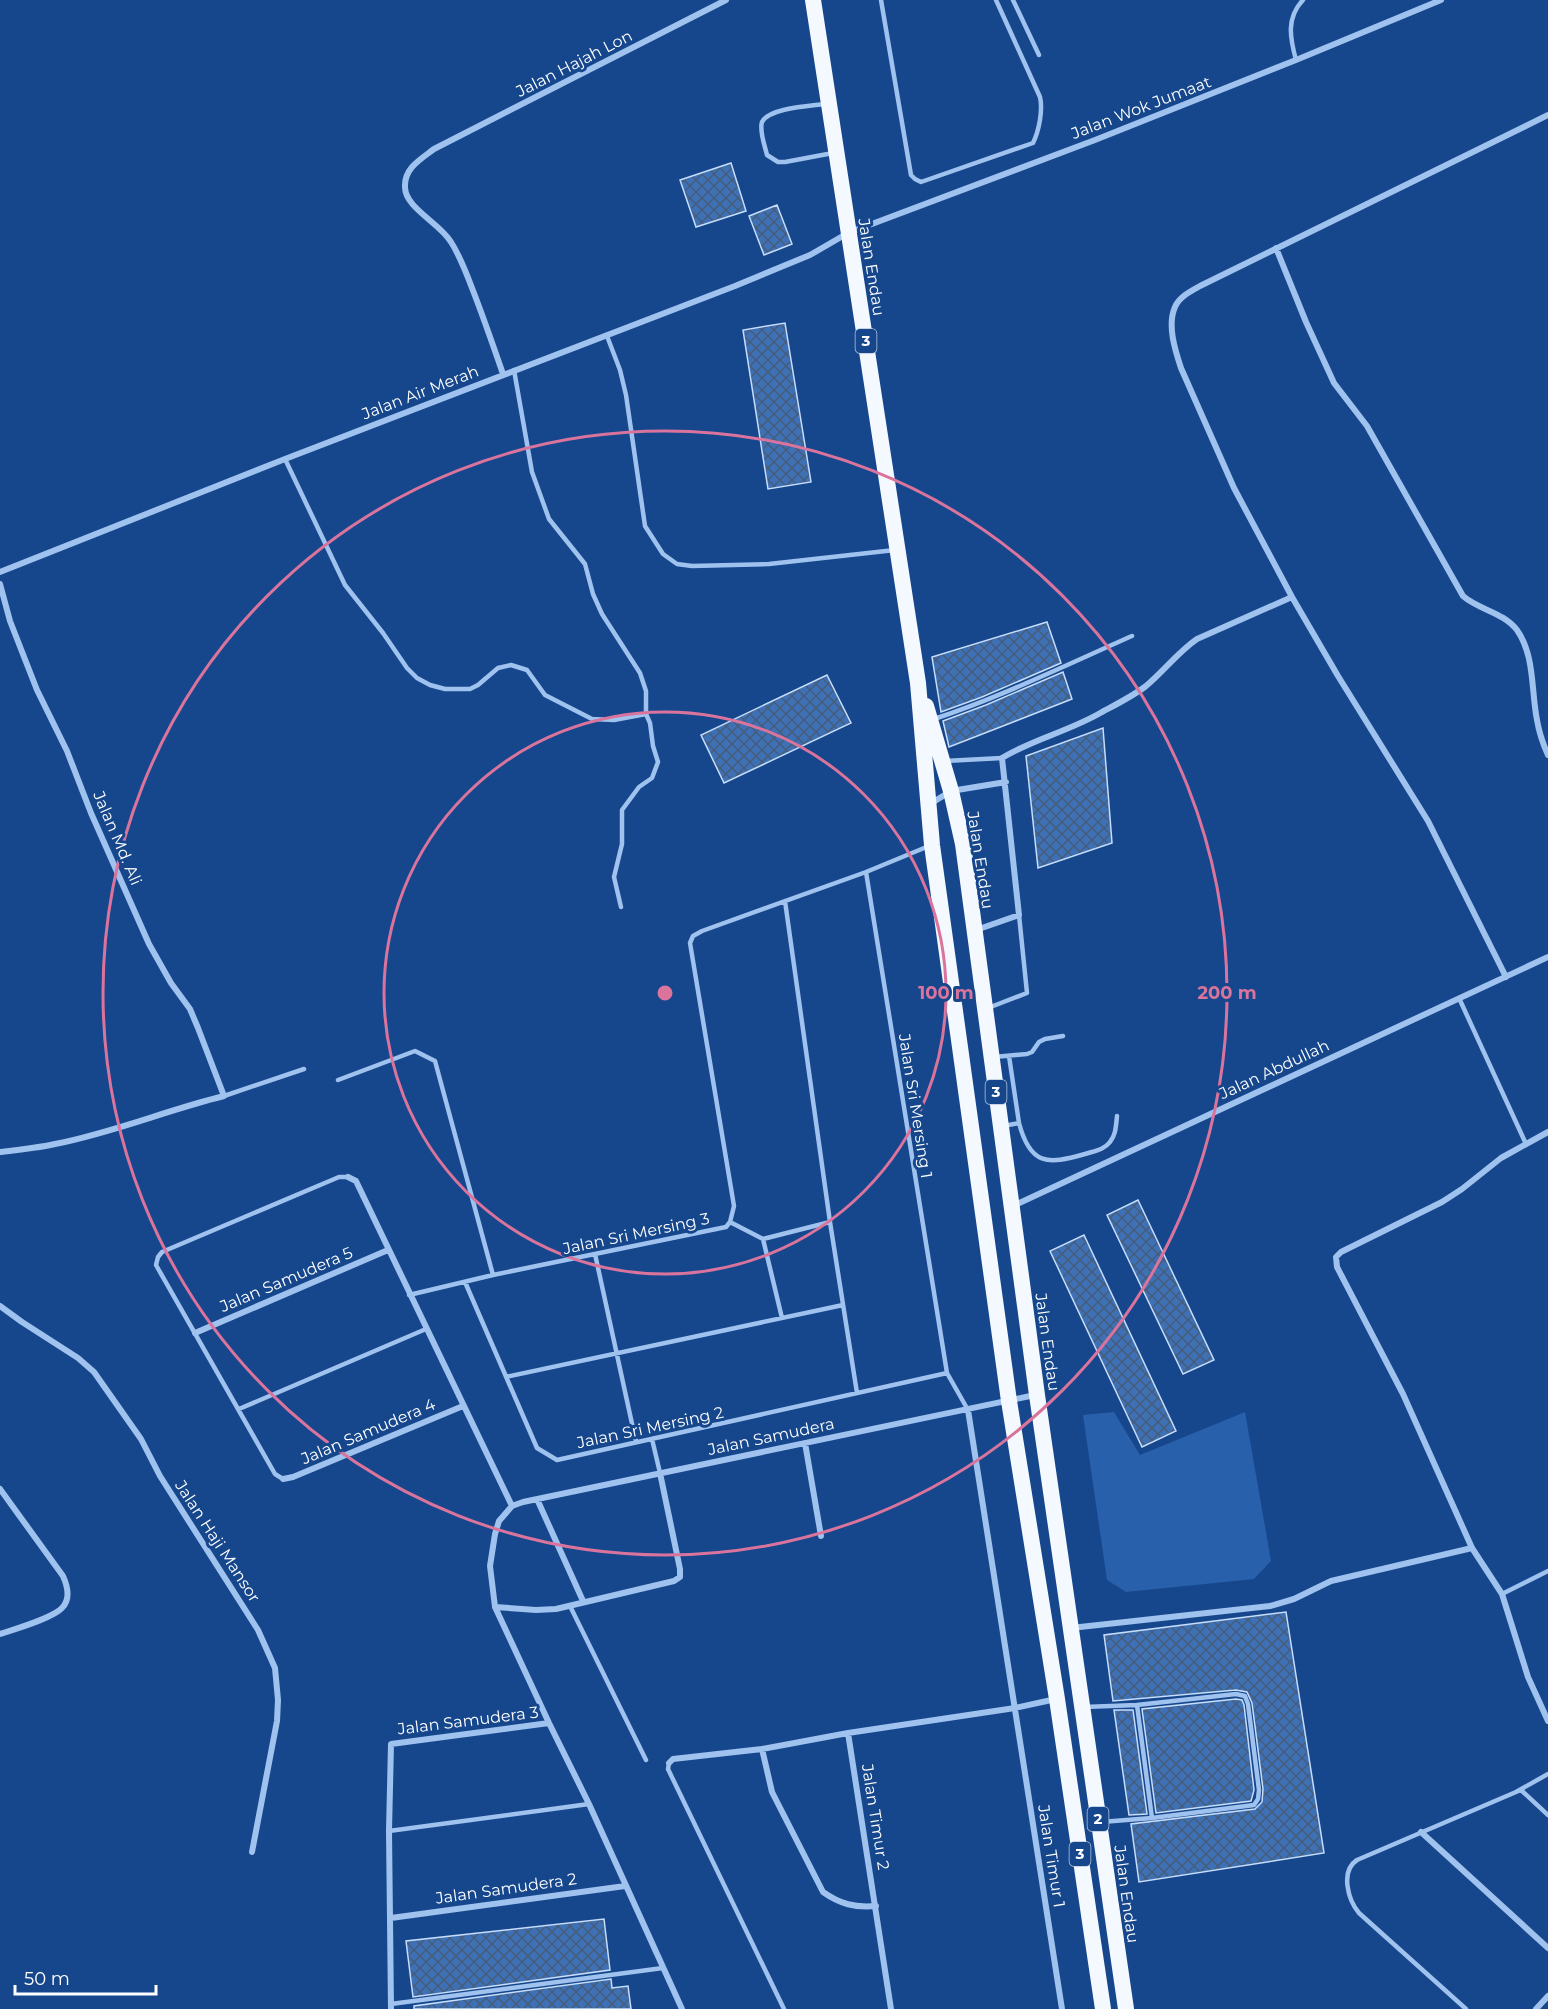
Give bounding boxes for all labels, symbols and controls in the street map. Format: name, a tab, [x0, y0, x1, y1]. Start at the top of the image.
street label: Jalan Hajah Lon	[512, 26, 635, 101]
street label: Jalan Wok Jumaat	[1068, 72, 1214, 143]
street label: Jalan Endau	[854, 216, 889, 317]
road number: 3	[856, 329, 876, 353]
street label: Jalan Air Merah	[358, 361, 481, 424]
street label: Jalan Md. Ali	[89, 788, 146, 888]
street label: Jalan Endau	[963, 809, 998, 910]
text: 100 m	[918, 982, 974, 1004]
text: 200 m	[1197, 982, 1257, 1004]
centre of rings	[655, 983, 675, 1003]
street label: Jalan Sri Mersing 1	[895, 1031, 936, 1180]
street label: Jalan Abdullah	[1215, 1036, 1332, 1104]
road number: 3	[986, 1080, 1006, 1104]
street label: Jalan Sri Mersing 3	[560, 1209, 711, 1259]
street label: Jalan Samudera 5	[216, 1243, 355, 1316]
street label: Jalan Endau	[1031, 1291, 1064, 1392]
street label: Jalan Samudera 4	[297, 1394, 438, 1469]
street label: Jalan Sri Mersing 2	[574, 1403, 725, 1453]
street label: Jalan Samudera	[705, 1414, 836, 1459]
street label: Jalan Haji Mansor	[171, 1476, 264, 1606]
street label: Jalan Samudera 3	[395, 1702, 540, 1739]
street label: Jalan Timur 2	[858, 1762, 893, 1871]
street label: Jalan Timur 1	[1034, 1802, 1069, 1909]
road number: 2	[1088, 1807, 1108, 1831]
road number: 3	[1070, 1842, 1090, 1866]
street label: Jalan Endau	[1110, 1843, 1143, 1944]
street label: Jalan Samudera 2	[433, 1869, 578, 1908]
scale bar	[15, 1958, 156, 1996]
text: 50 m	[24, 1968, 70, 1990]

